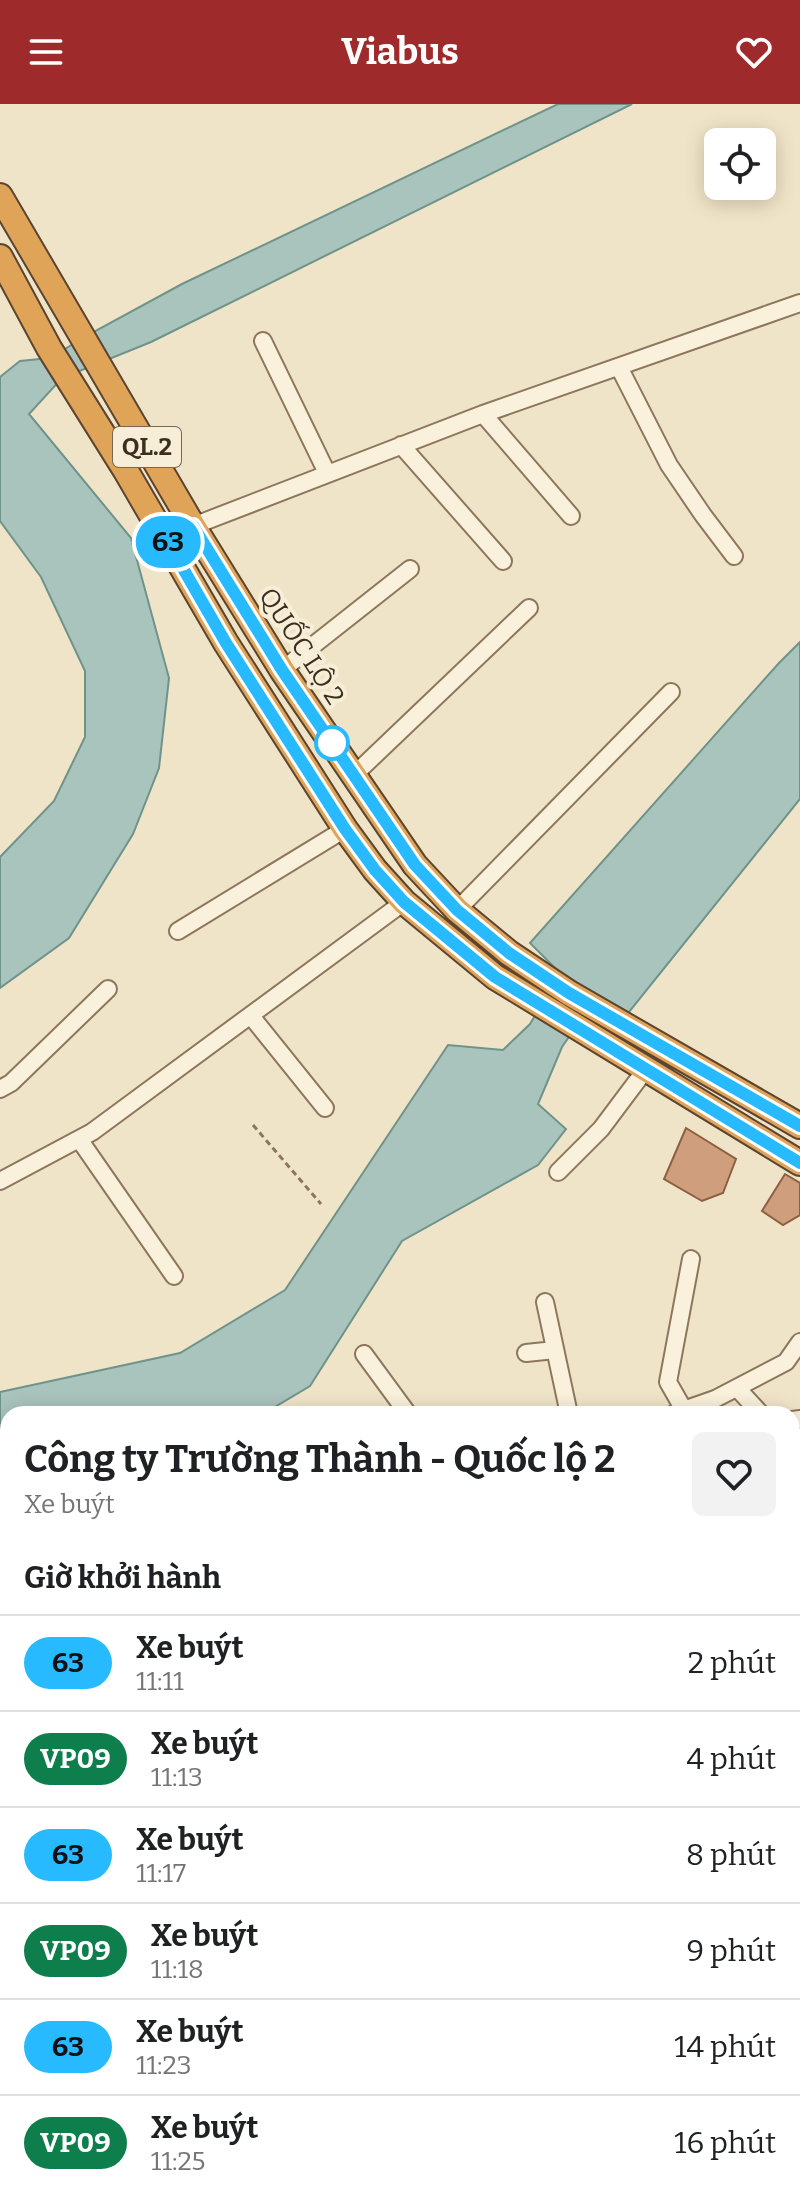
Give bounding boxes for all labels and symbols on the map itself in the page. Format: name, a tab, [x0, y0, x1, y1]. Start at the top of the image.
road number: QL.2	[113, 427, 181, 467]
line badge: 63	[132, 516, 204, 568]
street label: QUỐC LỘ 2	[252, 581, 353, 710]
unlabelled marker	[315, 726, 349, 760]

